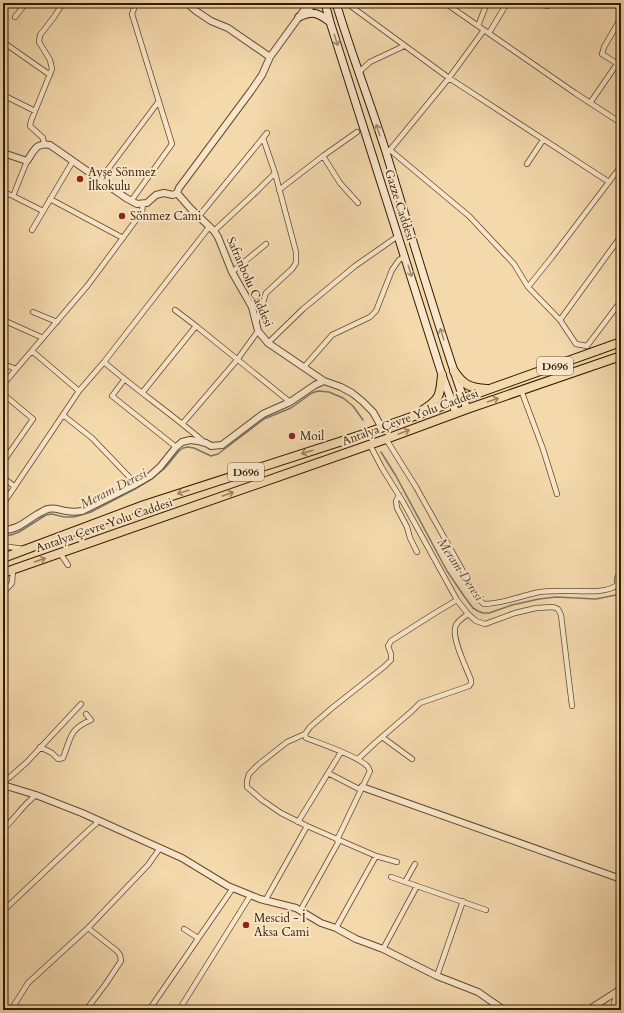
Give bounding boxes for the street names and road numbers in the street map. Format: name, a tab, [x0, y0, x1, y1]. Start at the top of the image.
street label: Gazze Caddesi	[381, 167, 419, 243]
street label: Safranbolu Caddesi	[223, 234, 277, 330]
road number: D696	[537, 357, 573, 375]
street label: Antalya Çevre Yolu Caddesi	[340, 385, 481, 449]
road number: D696	[228, 463, 264, 481]
street label: Antalya Çevre Yolu Caddesi	[33, 494, 175, 556]

